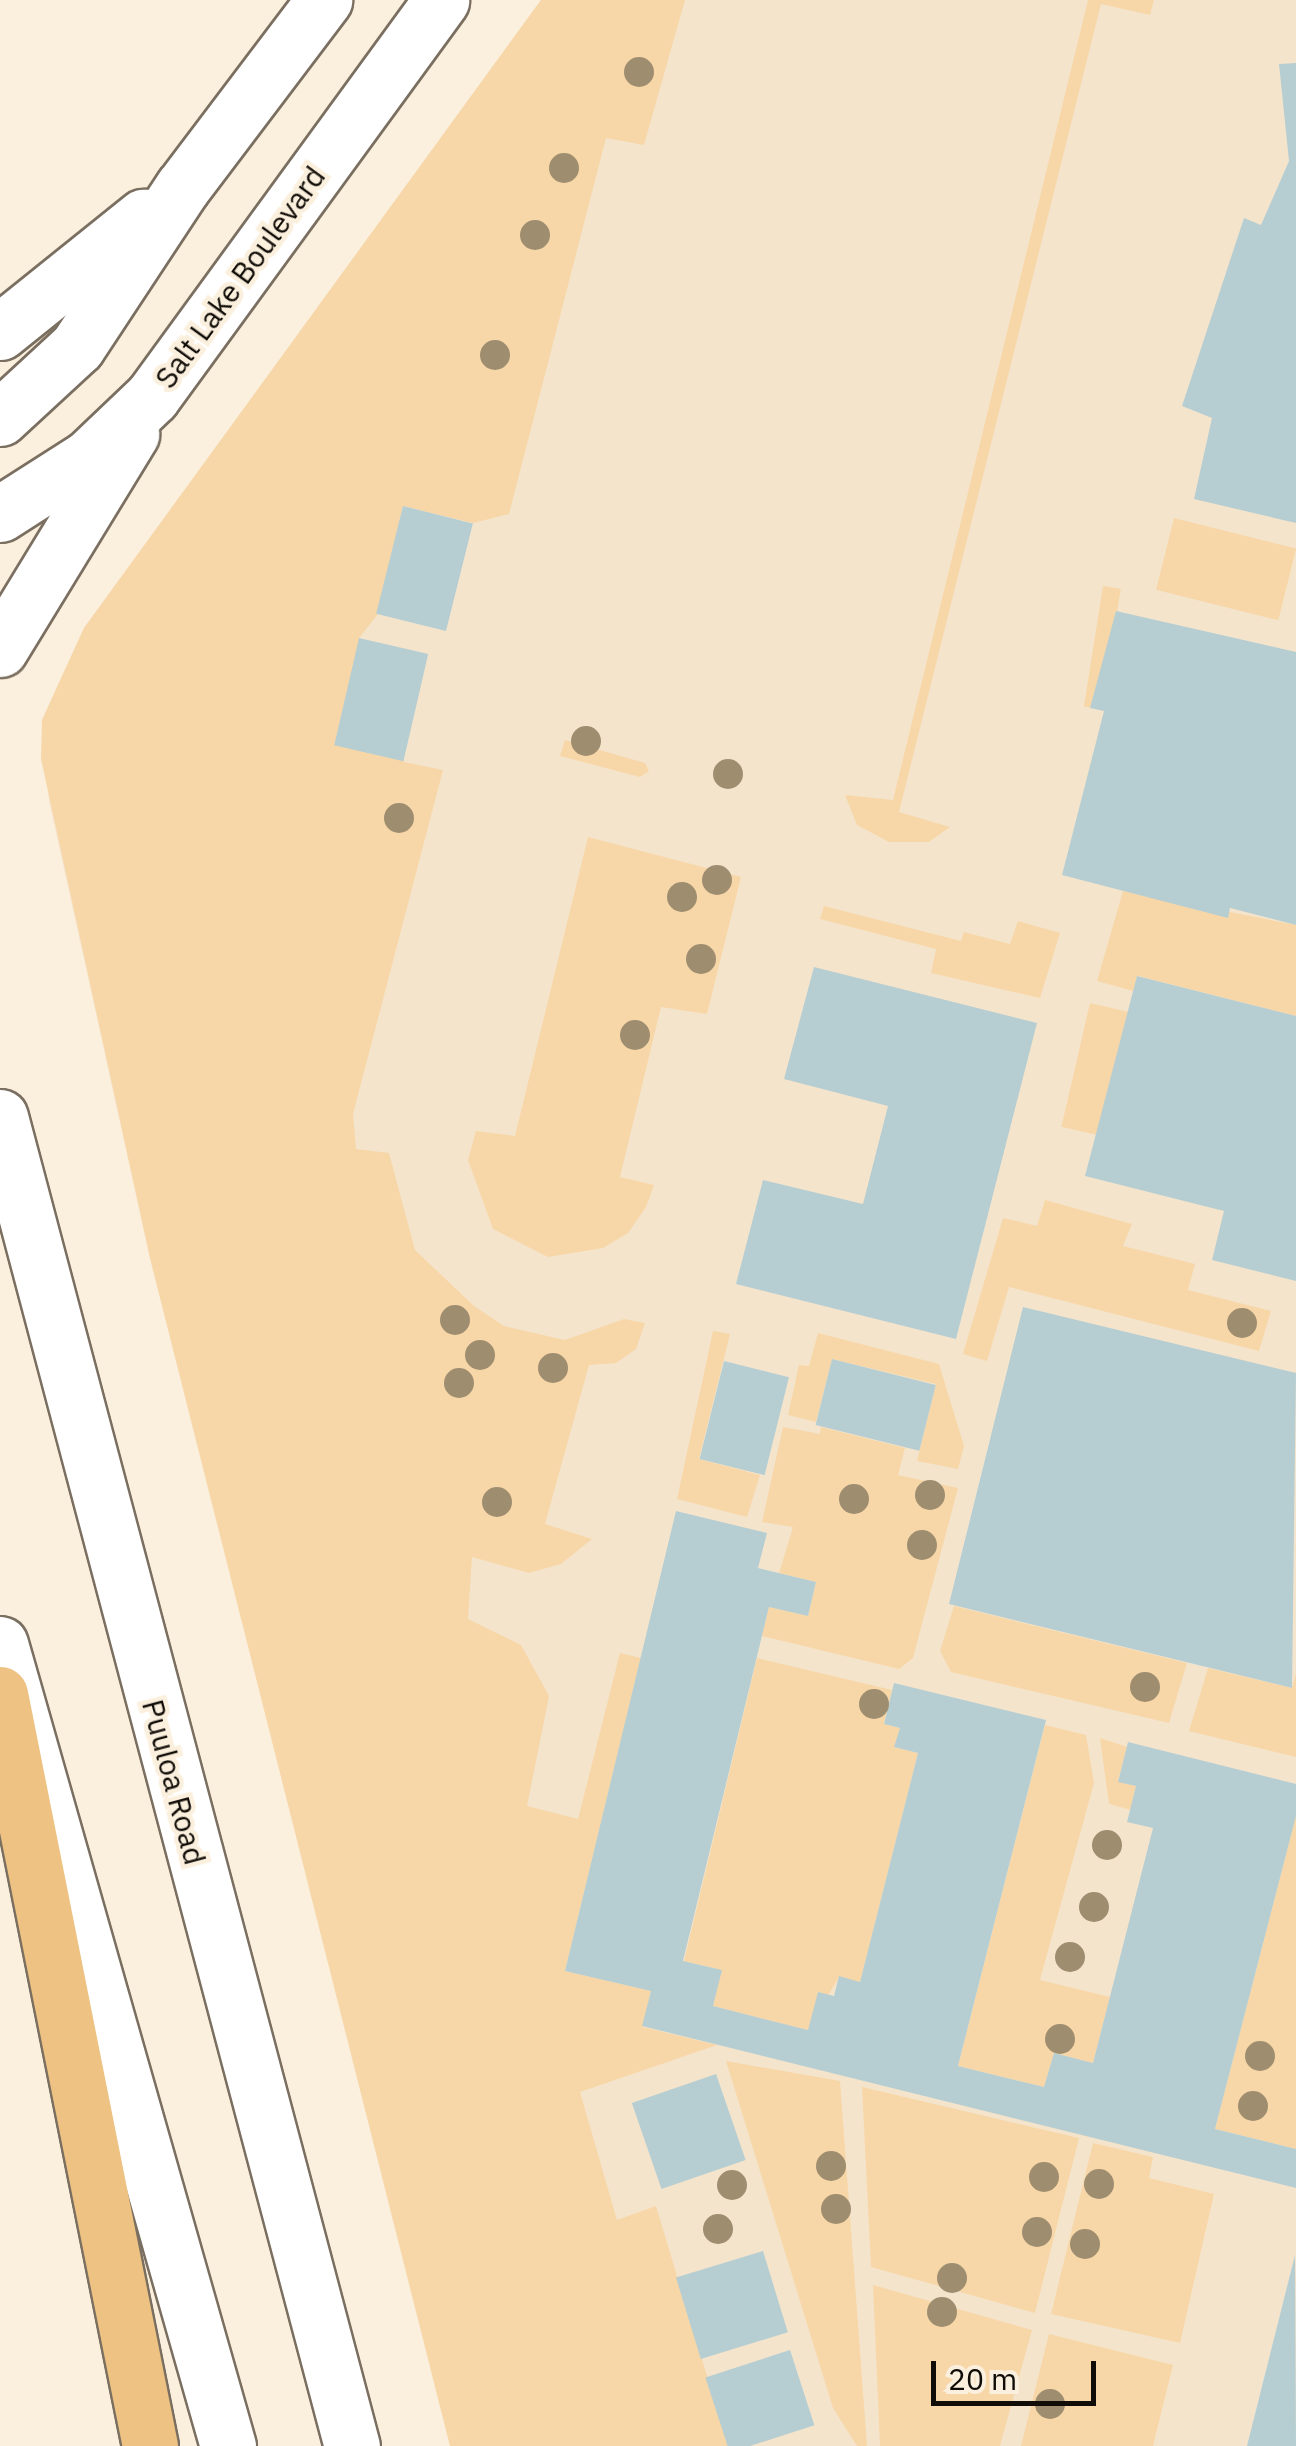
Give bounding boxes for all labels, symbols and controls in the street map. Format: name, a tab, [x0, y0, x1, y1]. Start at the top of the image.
street label: Salt Lake Boulevard	[147, 159, 333, 395]
street label: Puuloa Road	[135, 1696, 213, 1868]
scale bar	[936, 2341, 1101, 2403]
text: 20 m	[948, 2359, 1017, 2398]

